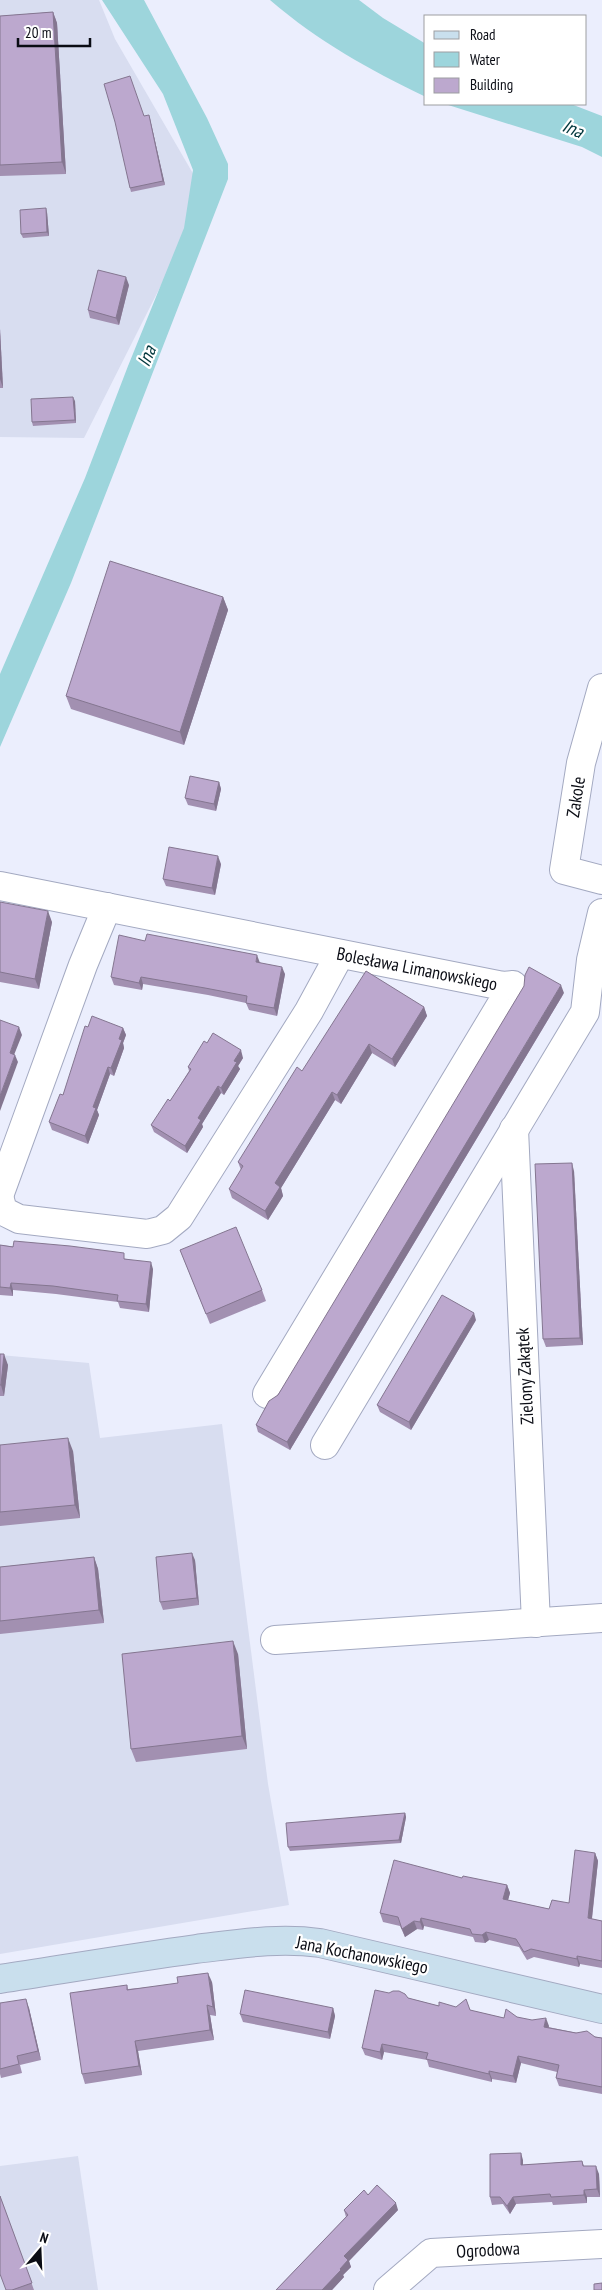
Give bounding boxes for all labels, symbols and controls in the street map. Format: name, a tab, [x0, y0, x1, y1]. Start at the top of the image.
scale bar	[18, 15, 90, 47]
legend	[424, 15, 587, 105]
text: 20 m	[25, 23, 51, 42]
text: Road	[470, 25, 496, 44]
text: Water	[470, 50, 501, 69]
text: Building	[470, 75, 513, 94]
water label: Ina	[559, 113, 588, 144]
water label: Ina	[131, 341, 161, 370]
street label: Zakole	[561, 775, 590, 819]
street label: Bolesława Limanowskiego	[335, 942, 500, 995]
street label: Zielony Zakątek	[510, 1327, 539, 1425]
street label: Jana Kochanowskiego	[293, 1930, 430, 1979]
north arrow	[15, 2225, 65, 2275]
text: N	[38, 2228, 51, 2247]
street label: Ogrodowa	[456, 2236, 520, 2263]

